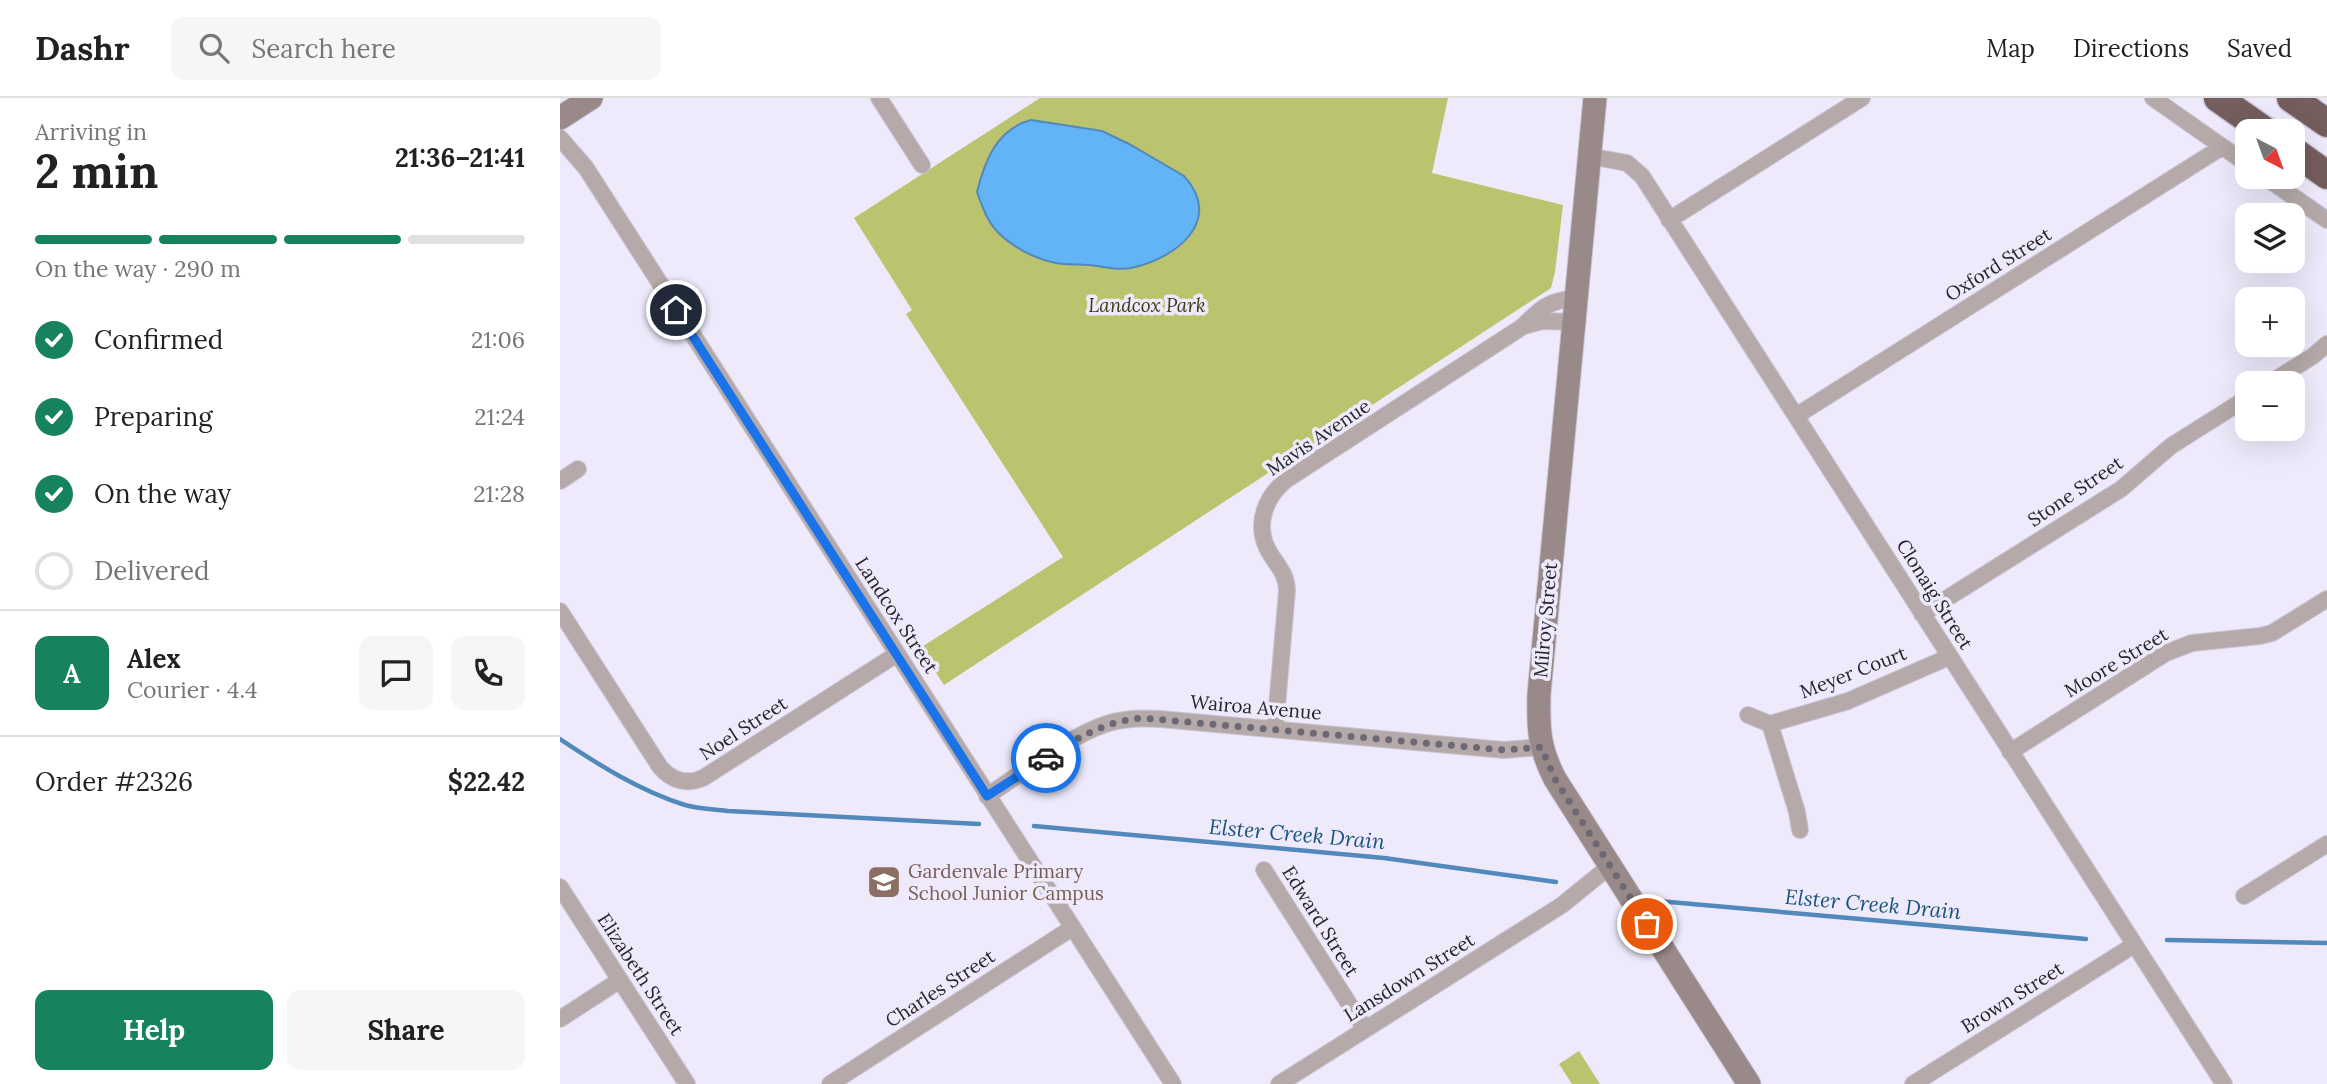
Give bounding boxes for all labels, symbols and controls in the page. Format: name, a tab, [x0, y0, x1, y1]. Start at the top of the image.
search box	[171, 17, 661, 80]
text: Dashr	[35, 27, 129, 69]
icon: search	[195, 29, 233, 67]
text: Search here	[251, 32, 396, 65]
text: Map	[1986, 33, 2035, 64]
text: Directions	[2073, 33, 2189, 64]
text: Saved	[2227, 33, 2292, 64]
text: Arriving in	[35, 117, 147, 146]
north arrow	[2235, 119, 2305, 189]
map controls	[2235, 119, 2305, 441]
text: 21:36–21:41	[395, 141, 525, 174]
text: 2 min	[35, 142, 158, 201]
button: layers	[2235, 203, 2305, 273]
street label: Oxford Street	[1940, 221, 2056, 306]
text: On the way · 290 m	[35, 254, 241, 283]
pin	[646, 280, 706, 340]
button: +	[2235, 287, 2305, 357]
icon: home	[657, 291, 695, 329]
park label: Landcox Park	[1088, 293, 1206, 317]
icon: check	[35, 321, 73, 359]
text: Confirmed	[94, 323, 223, 356]
text: 21:06	[471, 325, 525, 354]
button: −	[2235, 371, 2305, 441]
street label: Mavis Avenue	[1261, 393, 1375, 481]
icon: check	[35, 398, 73, 436]
text: Preparing	[94, 400, 213, 433]
text: 21:24	[474, 402, 525, 431]
street label: Stone Street	[2023, 450, 2128, 532]
icon: check	[35, 475, 73, 513]
text: On the way	[94, 477, 231, 510]
text: 21:28	[473, 479, 525, 508]
street label: Clonaig Street	[1892, 534, 1979, 654]
street label: Landcox Street	[850, 552, 944, 678]
text: Delivered	[94, 554, 210, 587]
street label: Milroy Street	[1528, 561, 1562, 679]
street label: Moore Street	[2060, 621, 2173, 702]
button: chat	[359, 636, 433, 710]
button: phone	[451, 636, 525, 710]
street label: Meyer Court	[1796, 640, 1910, 703]
text: Alex	[127, 642, 181, 675]
text: A	[63, 657, 81, 690]
text: Courier · 4.4	[127, 675, 258, 704]
street label: Wairoa Avenue	[1189, 689, 1323, 725]
street label: Noel Street	[695, 690, 792, 765]
courier	[1011, 723, 1081, 793]
icon: car	[1027, 739, 1065, 777]
text: Order #2326	[35, 765, 193, 798]
text: $22.42	[448, 765, 525, 798]
water label: Elster Creek Drain	[1208, 813, 1386, 855]
place label: Gardenvale Primary School Junior Campus	[908, 859, 1104, 905]
street label: Edward Street	[1277, 861, 1365, 981]
school or university icon: Gardenvale Primary School Junior Campus	[865, 863, 903, 901]
water label: Elster Creek Drain	[1784, 883, 1962, 925]
pin	[1617, 894, 1677, 954]
icon: bag	[1628, 905, 1666, 943]
street label: Elizabeth Street	[593, 908, 690, 1040]
street label: Lansdown Street	[1339, 927, 1479, 1027]
street label: Charles Street	[881, 943, 1000, 1032]
street label: Brown Street	[1956, 956, 2068, 1038]
button: Help	[35, 990, 273, 1070]
button: Share	[287, 990, 525, 1070]

